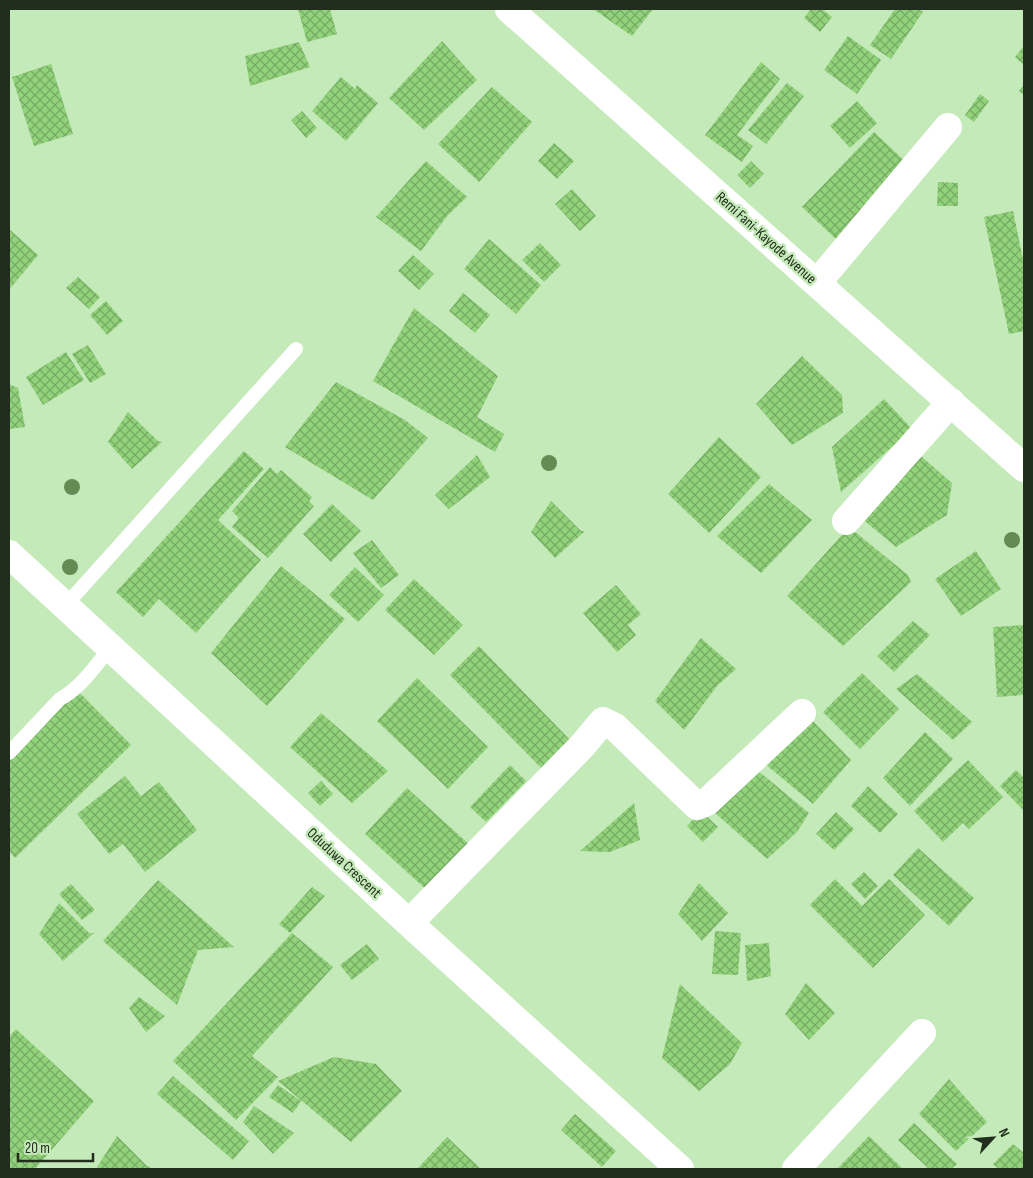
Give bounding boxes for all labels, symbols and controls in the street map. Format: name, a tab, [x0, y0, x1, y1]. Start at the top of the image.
street label: Remi Fani-Kayode Avenue	[712, 188, 820, 288]
street label: Oduduwa Crescent	[303, 824, 385, 902]
north arrow	[968, 1113, 1018, 1163]
text: N	[995, 1125, 1014, 1140]
scale bar	[18, 1130, 92, 1162]
text: 20 m	[25, 1139, 50, 1158]

